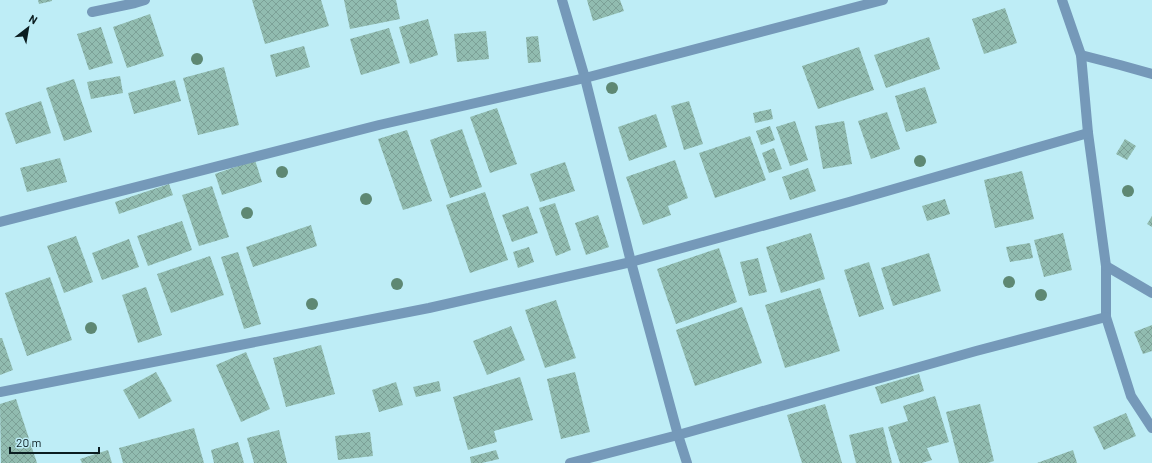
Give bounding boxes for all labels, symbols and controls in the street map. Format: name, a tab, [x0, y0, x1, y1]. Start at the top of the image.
north arrow	[8, 8, 48, 48]
text: N	[27, 12, 40, 26]
scale bar	[10, 429, 99, 455]
text: 20 m	[16, 435, 42, 449]

